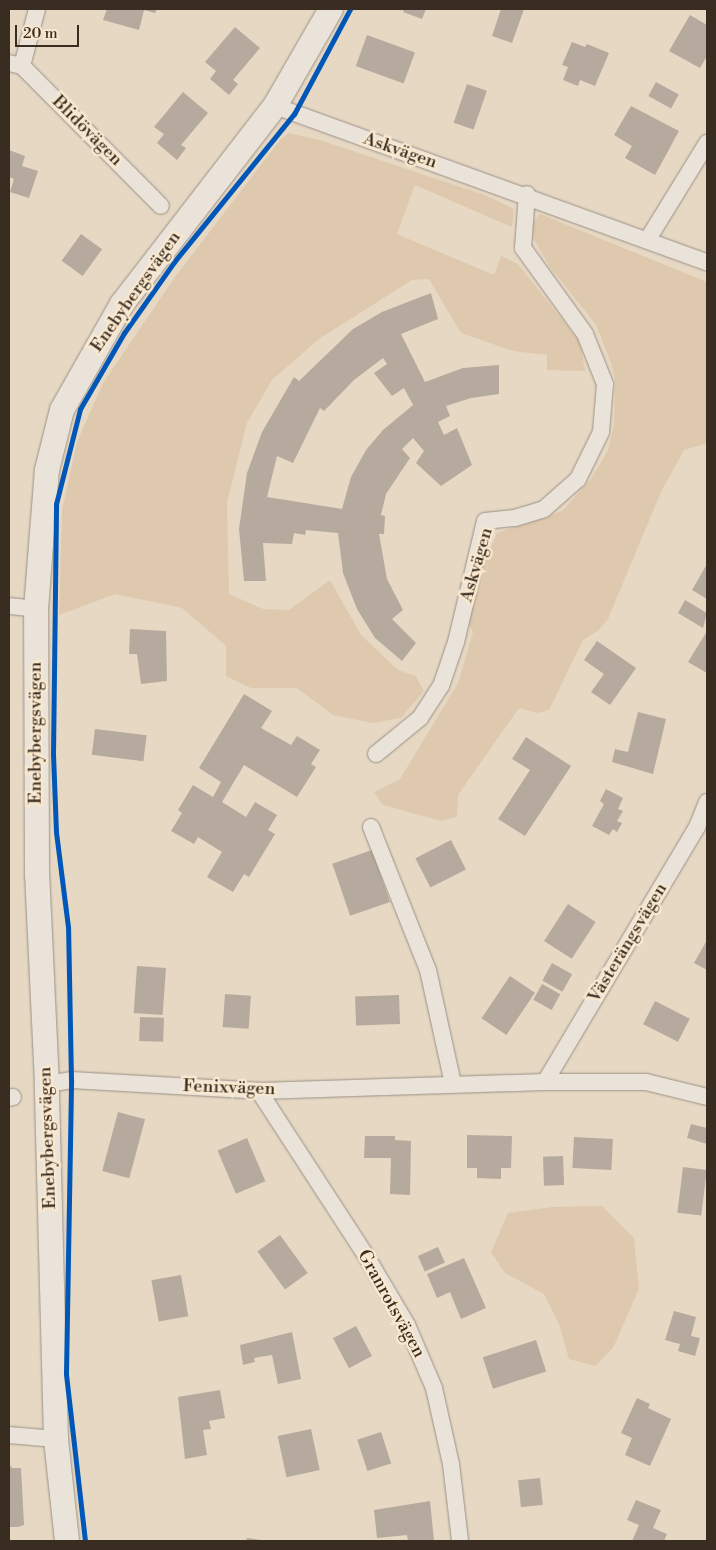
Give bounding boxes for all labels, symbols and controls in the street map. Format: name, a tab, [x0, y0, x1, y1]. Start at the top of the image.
scale bar	[18, 15, 81, 47]
text: 20 m	[23, 24, 58, 43]
street label: Blidövägen	[47, 91, 127, 171]
street label: Askvägen	[360, 128, 440, 174]
street label: Enebybergsvägen	[86, 227, 186, 357]
street label: Askvägen	[456, 525, 498, 605]
street label: Enebybergsvägen	[25, 662, 47, 804]
street label: Västerängsvägen	[584, 879, 672, 1007]
street label: Enebybergsvägen	[35, 1066, 61, 1210]
street label: Fenixvägen	[182, 1076, 276, 1100]
street label: Granrotsvägen	[352, 1246, 430, 1362]

